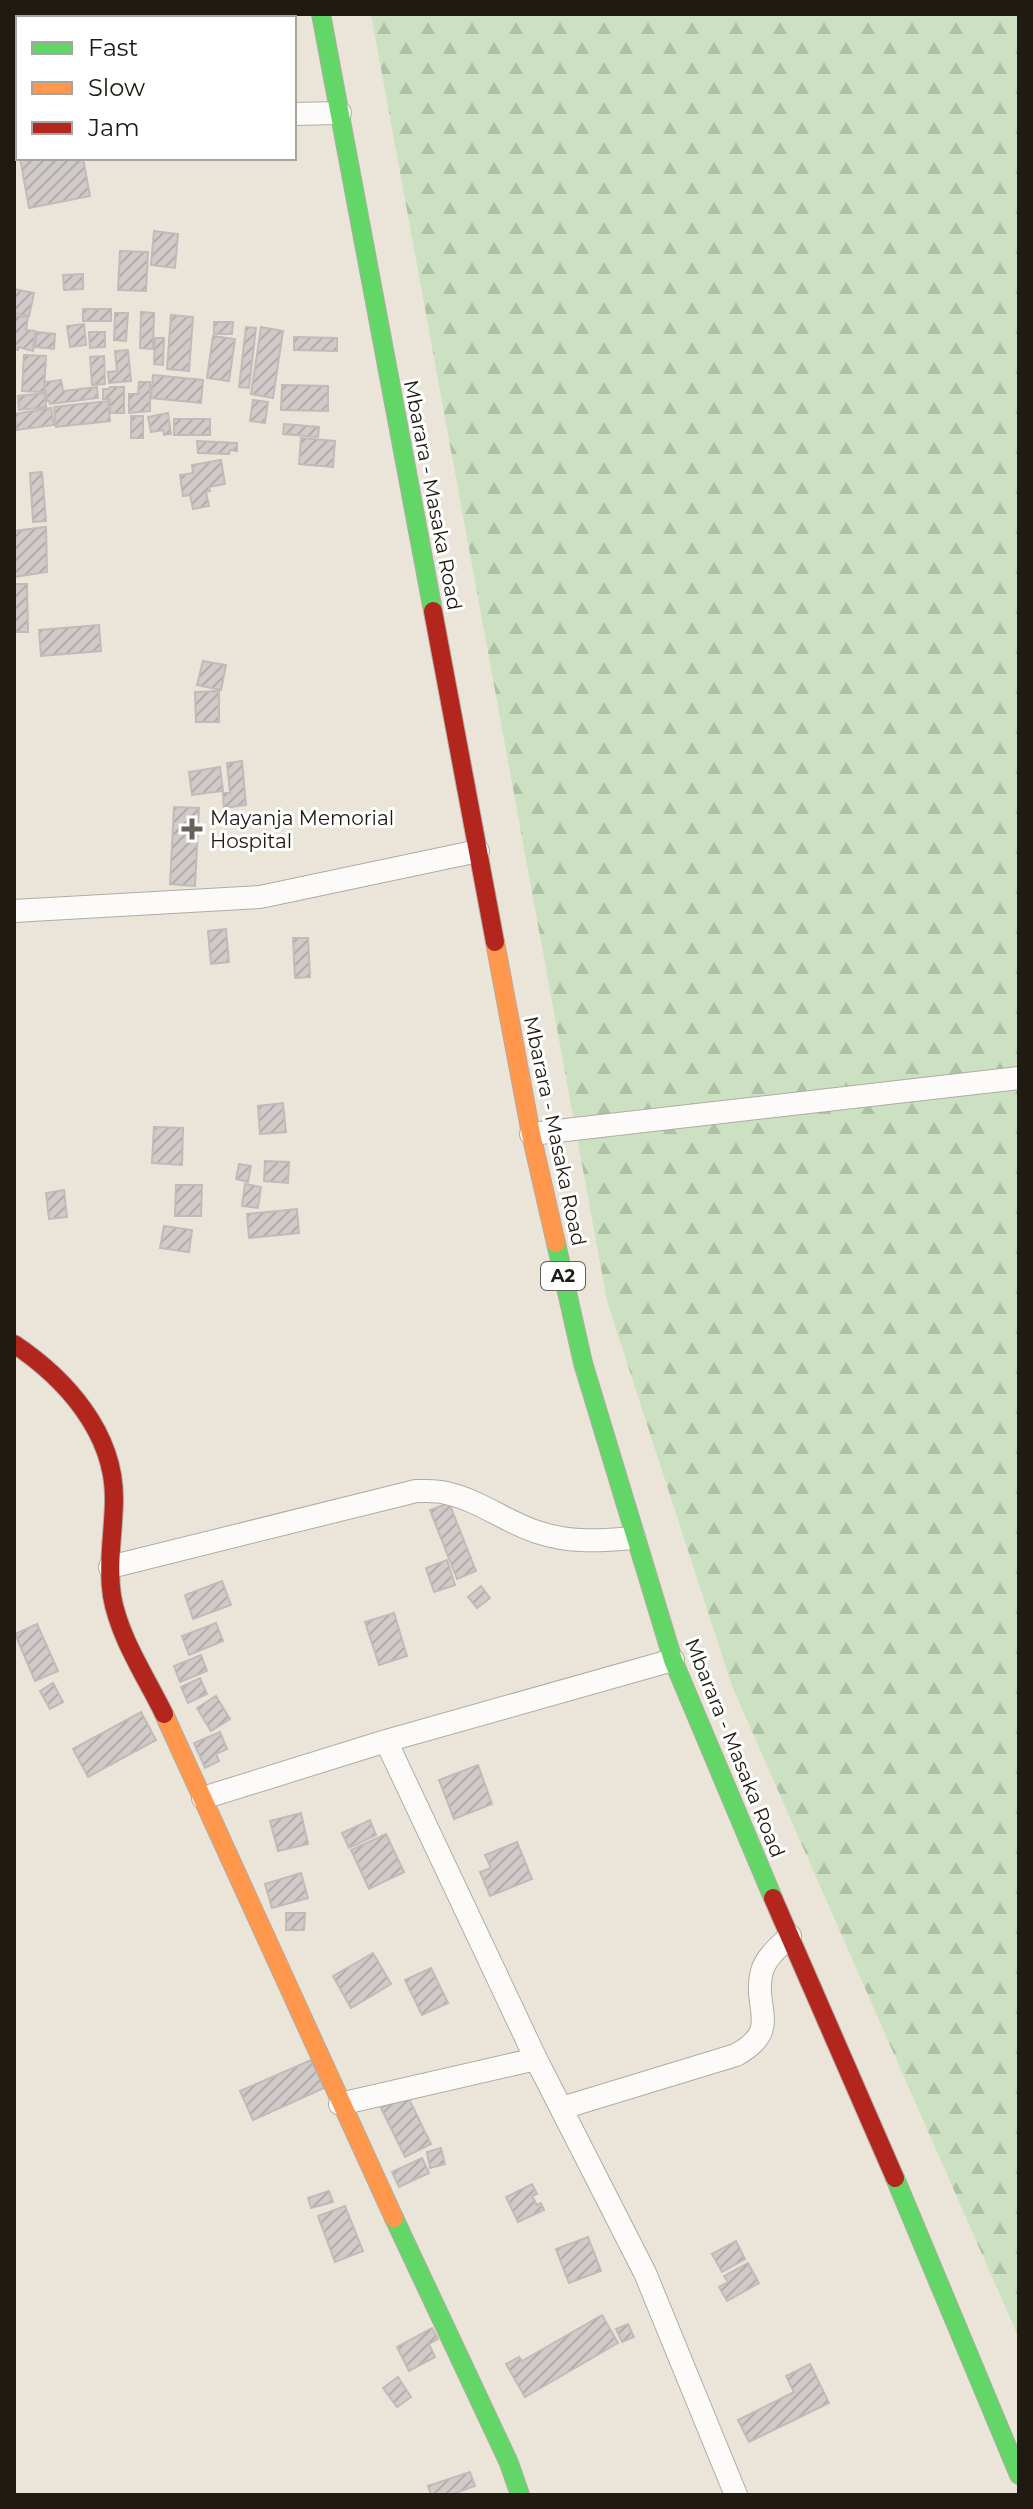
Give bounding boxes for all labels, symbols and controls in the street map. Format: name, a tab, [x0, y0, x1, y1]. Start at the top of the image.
legend	[16, 16, 296, 160]
text: Fast	[88, 33, 139, 62]
text: Slow	[88, 73, 145, 102]
text: Jam	[87, 113, 140, 142]
street label: Mbarara - Masaka Road	[399, 378, 467, 612]
place label: Mayanja Memorial Hospital	[210, 806, 394, 853]
marker: Mayanja Memorial Hospital	[181, 818, 203, 840]
street label: Mbarara - Masaka Road	[519, 1014, 591, 1248]
road number: A2	[541, 1262, 585, 1290]
street label: Mbarara - Masaka Road	[680, 1635, 790, 1861]

